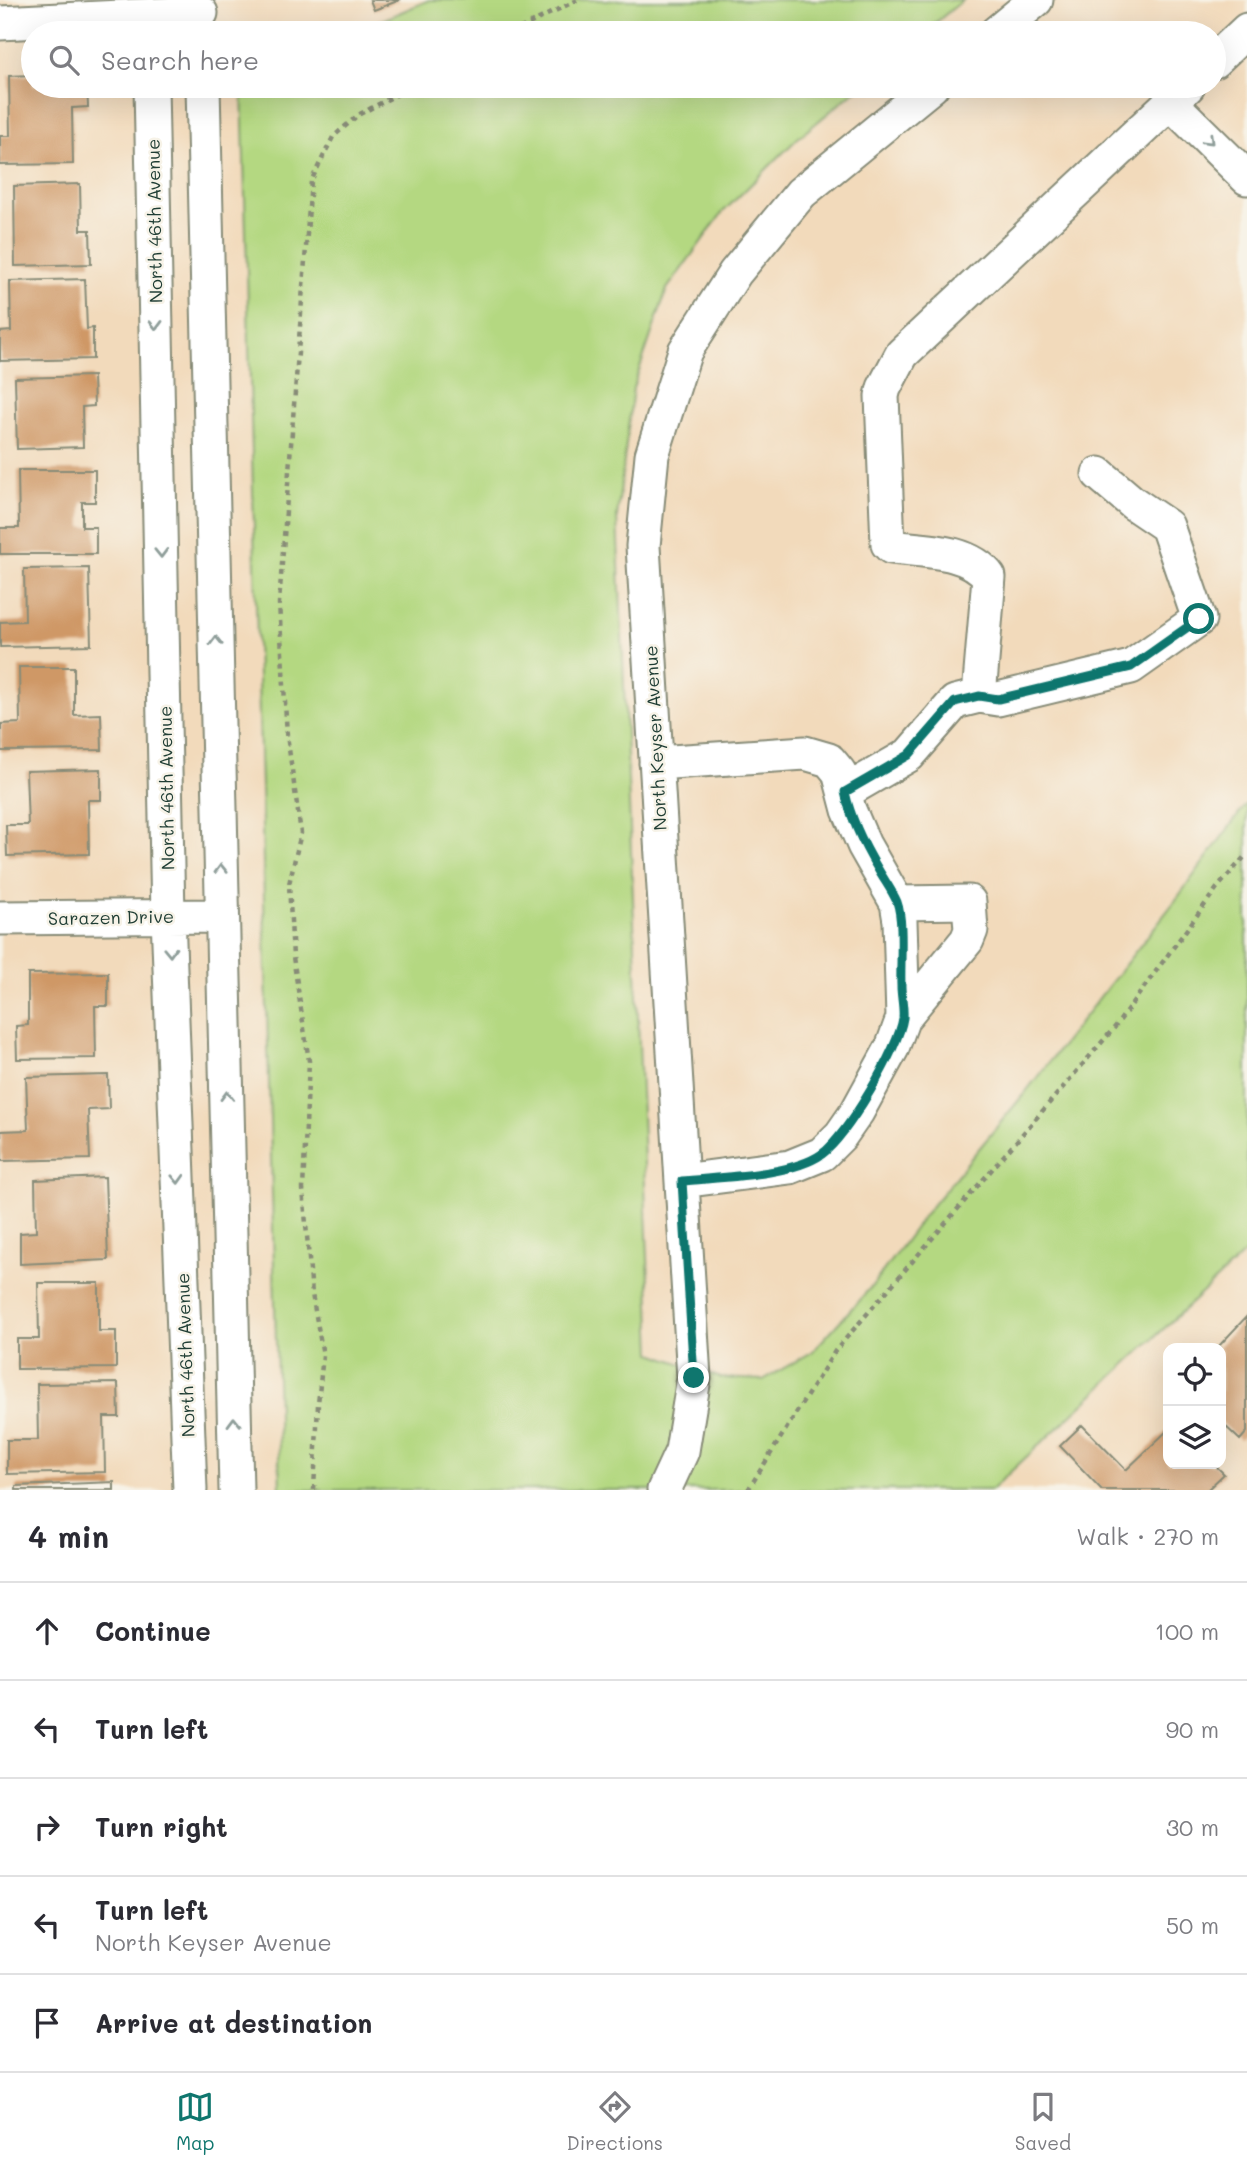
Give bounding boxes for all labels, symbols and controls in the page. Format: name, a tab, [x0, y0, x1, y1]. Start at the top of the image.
search box	[21, 21, 1226, 98]
icon: search	[45, 41, 83, 79]
text: Search here	[101, 43, 259, 77]
one-way arrow	[1200, 132, 1213, 145]
street label: North 46th Avenue	[141, 139, 167, 303]
one-way arrow	[148, 321, 164, 331]
one-way arrow	[153, 548, 169, 559]
route start	[1183, 603, 1214, 634]
one-way arrow	[208, 636, 224, 646]
street label: North Keyser Avenue	[638, 645, 672, 831]
street label: North 46th Avenue	[153, 706, 179, 870]
one-way arrow	[214, 863, 229, 874]
street label: Sarazen Drive	[48, 904, 174, 930]
one-way arrow	[162, 947, 177, 958]
one-way arrow	[219, 1091, 234, 1102]
one-way arrow	[171, 1174, 186, 1185]
street label: North 46th Avenue	[170, 1272, 200, 1438]
map controls	[1163, 1343, 1226, 1469]
button: locate	[1163, 1343, 1226, 1406]
route end	[678, 1362, 709, 1393]
button: layers	[1163, 1406, 1226, 1469]
one-way arrow	[227, 1416, 242, 1427]
text: 4 min	[28, 1516, 109, 1556]
text: Walk · 270 m	[1076, 1521, 1219, 1551]
icon: ahead	[28, 1612, 66, 1650]
text: Continue	[95, 1614, 211, 1648]
text: 100 m	[1155, 1616, 1219, 1646]
icon: left	[28, 1710, 66, 1748]
text: Turn left	[95, 1712, 208, 1746]
text: 90 m	[1166, 1714, 1219, 1744]
icon: right	[28, 1808, 66, 1846]
text: Turn right	[95, 1810, 228, 1844]
text: 30 m	[1166, 1812, 1219, 1842]
text: Turn left	[95, 1893, 208, 1927]
icon: left	[28, 1906, 66, 1944]
text: 50 m	[1166, 1910, 1219, 1940]
text: North Keyser Avenue	[95, 1927, 332, 1957]
icon: arrive	[28, 2004, 66, 2042]
text: Arrive at destination	[95, 2006, 372, 2040]
tab: Map	[176, 2088, 215, 2155]
tab: Directions	[566, 2088, 663, 2155]
tab: Saved	[1015, 2088, 1071, 2155]

